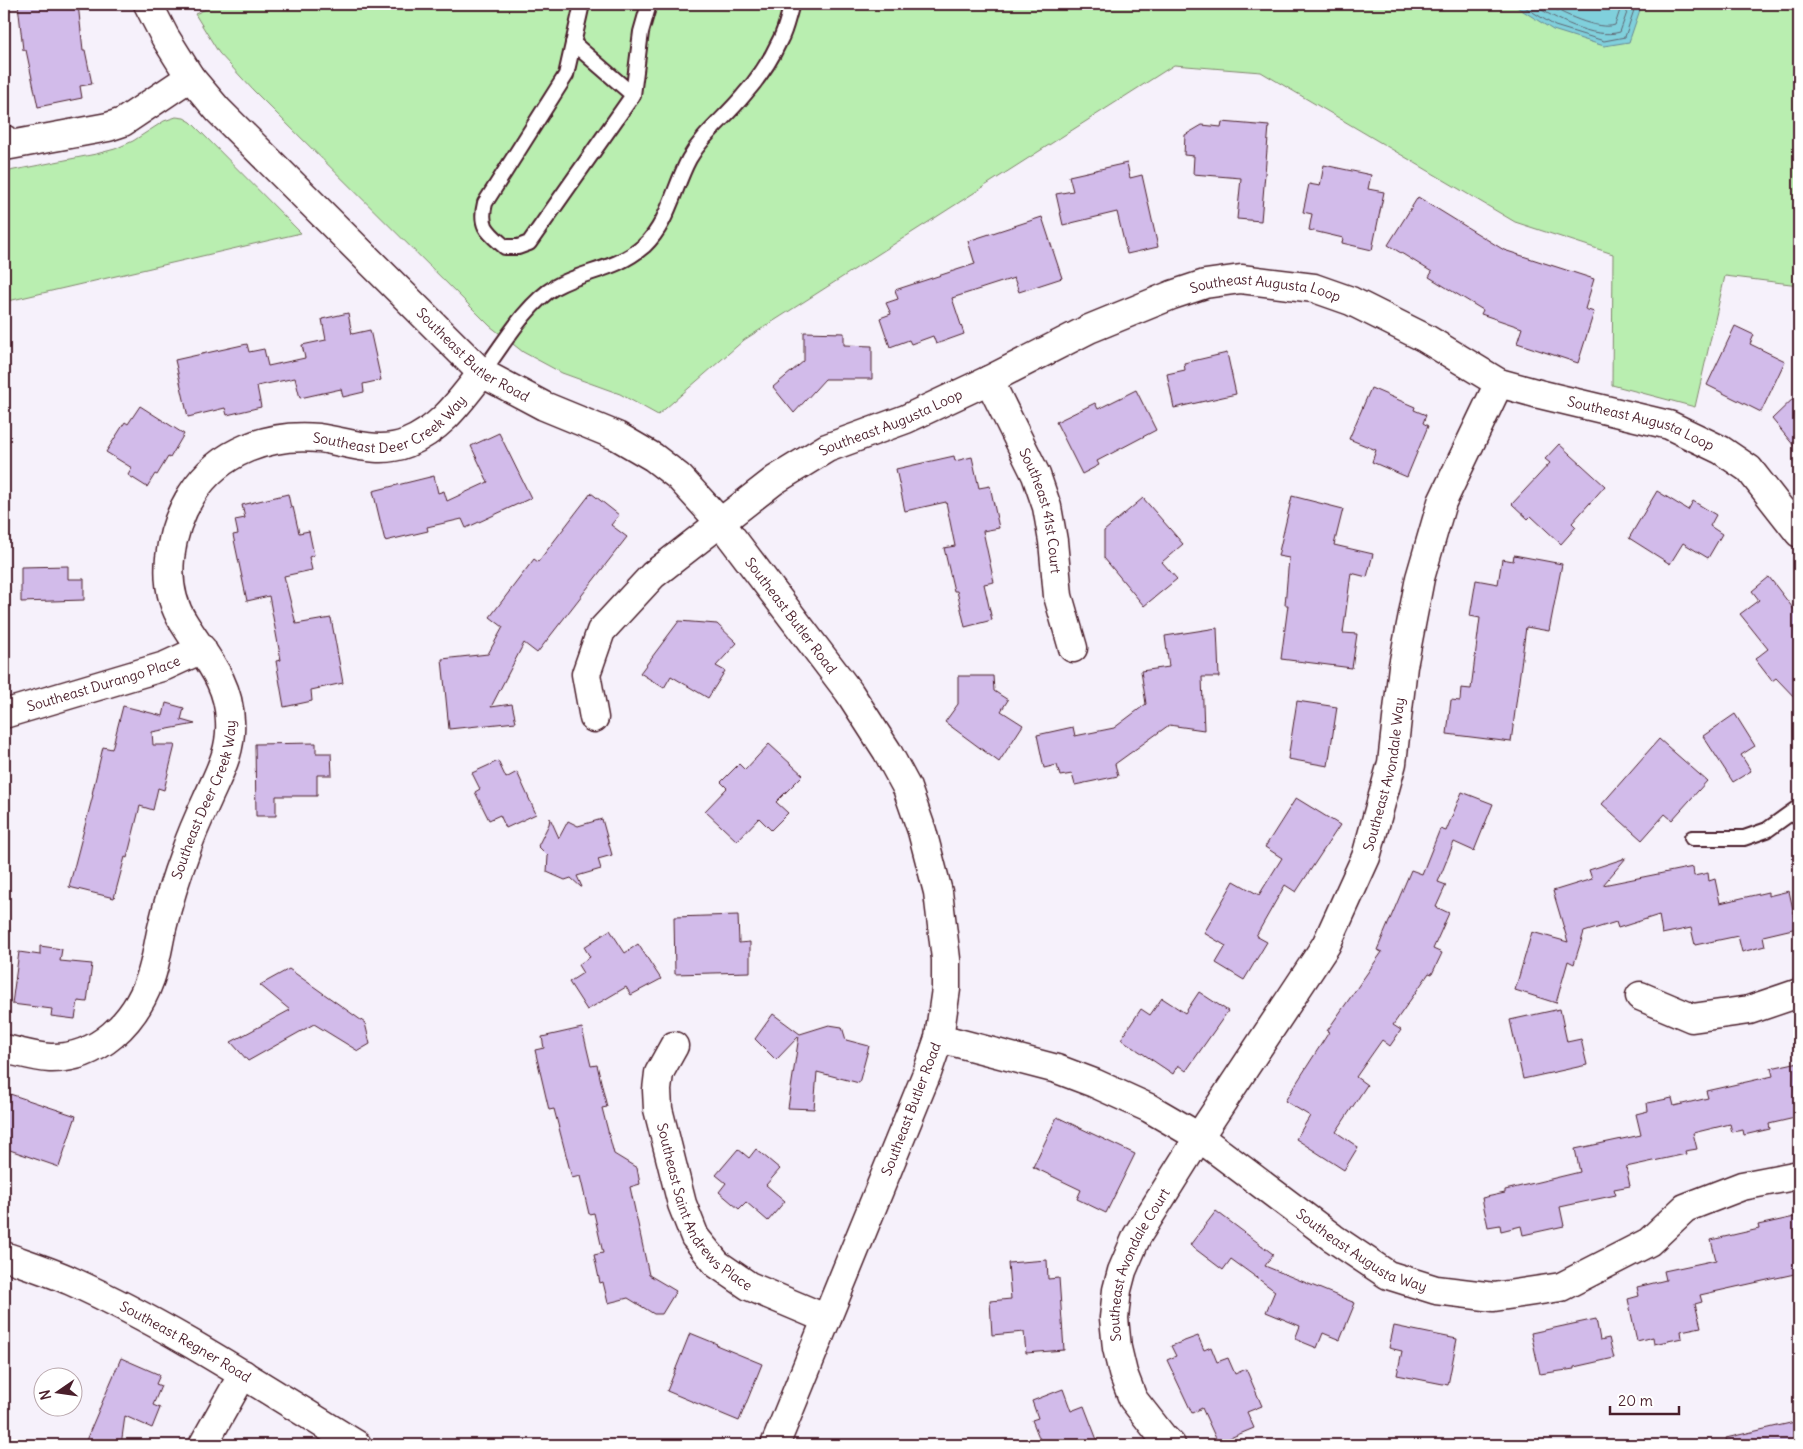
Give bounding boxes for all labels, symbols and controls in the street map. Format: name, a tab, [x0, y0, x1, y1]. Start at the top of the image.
street label: Southeast Augusta Loop	[1187, 270, 1343, 306]
street label: Southeast Butler Road	[413, 304, 533, 406]
street label: Southeast Augusta Loop	[815, 385, 965, 460]
street label: Southeast Deer Creek Way	[312, 391, 470, 457]
street label: Southeast Augusta Loop	[1566, 392, 1717, 454]
street label: Southeast 41st Court	[1015, 445, 1065, 575]
street label: Southeast Butler Road	[741, 554, 841, 677]
street label: Southeast Durango Place	[25, 651, 183, 716]
street label: Southeast Avondale Way	[1359, 697, 1408, 853]
street label: Southeast Deer Creek Way	[167, 720, 239, 882]
street label: Southeast Butler Road	[877, 1040, 945, 1178]
street label: Southeast Saint Andrews Place	[653, 1121, 756, 1295]
street label: Southeast Avondale Court	[1105, 1185, 1174, 1342]
street label: Southeast Augusta Way	[1293, 1204, 1429, 1296]
street label: Southeast Regner Road	[117, 1297, 254, 1386]
north arrow	[32, 1366, 82, 1416]
scale bar	[1610, 1384, 1679, 1416]
text: N	[35, 1388, 55, 1402]
text: 20 m	[1618, 1391, 1653, 1410]

